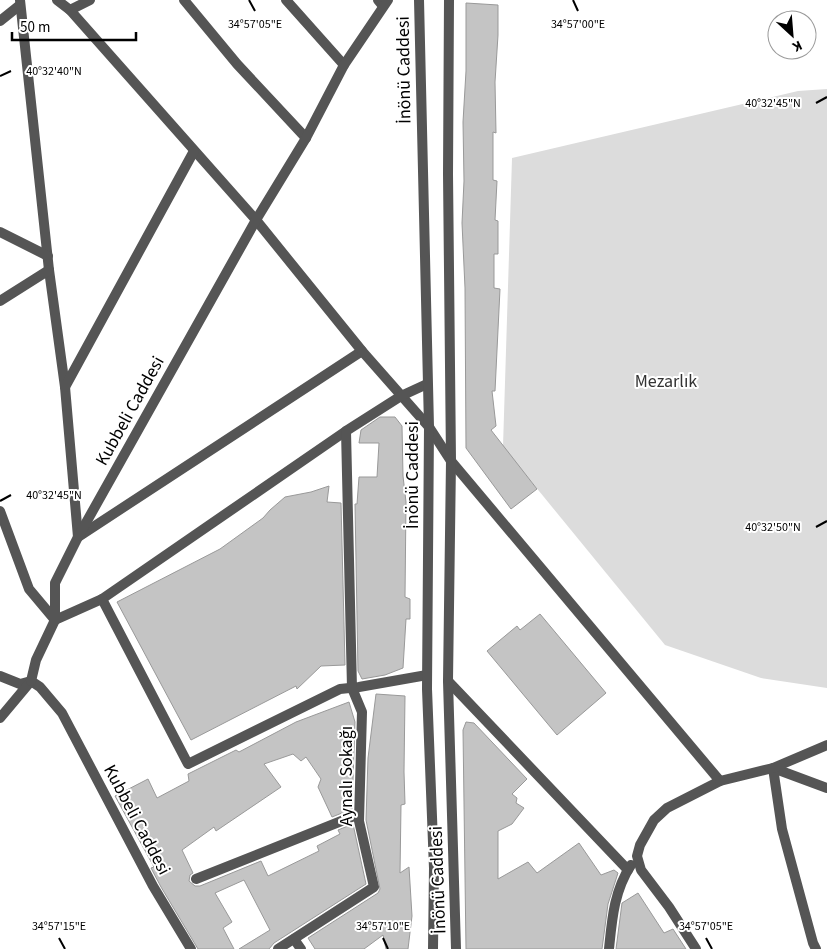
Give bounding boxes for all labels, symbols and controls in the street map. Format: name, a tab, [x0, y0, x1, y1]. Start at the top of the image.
scale bar	[12, 10, 136, 42]
north arrow	[767, 10, 817, 60]
text: 34°57'05"E	[228, 16, 282, 33]
street label: İnönü Caddesi	[391, 16, 417, 124]
text: 34°57'00"E	[551, 16, 605, 33]
text: 50 m	[20, 17, 50, 38]
text: K	[789, 35, 806, 57]
text: 40°32'40"N	[26, 63, 82, 80]
text: 40°32'45"N	[745, 95, 801, 112]
street label: Kubbeli Caddesi	[90, 352, 170, 470]
park label: Mezarlık	[635, 369, 697, 394]
street label: İnönü Caddesi	[400, 421, 425, 529]
text: 40°32'45"N	[26, 487, 82, 504]
text: 40°32'50"N	[745, 519, 801, 536]
street label: Aynalı Sokağı	[334, 726, 359, 826]
street label: Kubbeli Caddesi	[97, 760, 177, 880]
street label: İnönü Caddesi	[424, 826, 452, 934]
text: 34°57'15"E	[32, 918, 86, 935]
text: 34°57'10"E	[356, 918, 410, 935]
text: 34°57'05"E	[679, 918, 733, 935]

